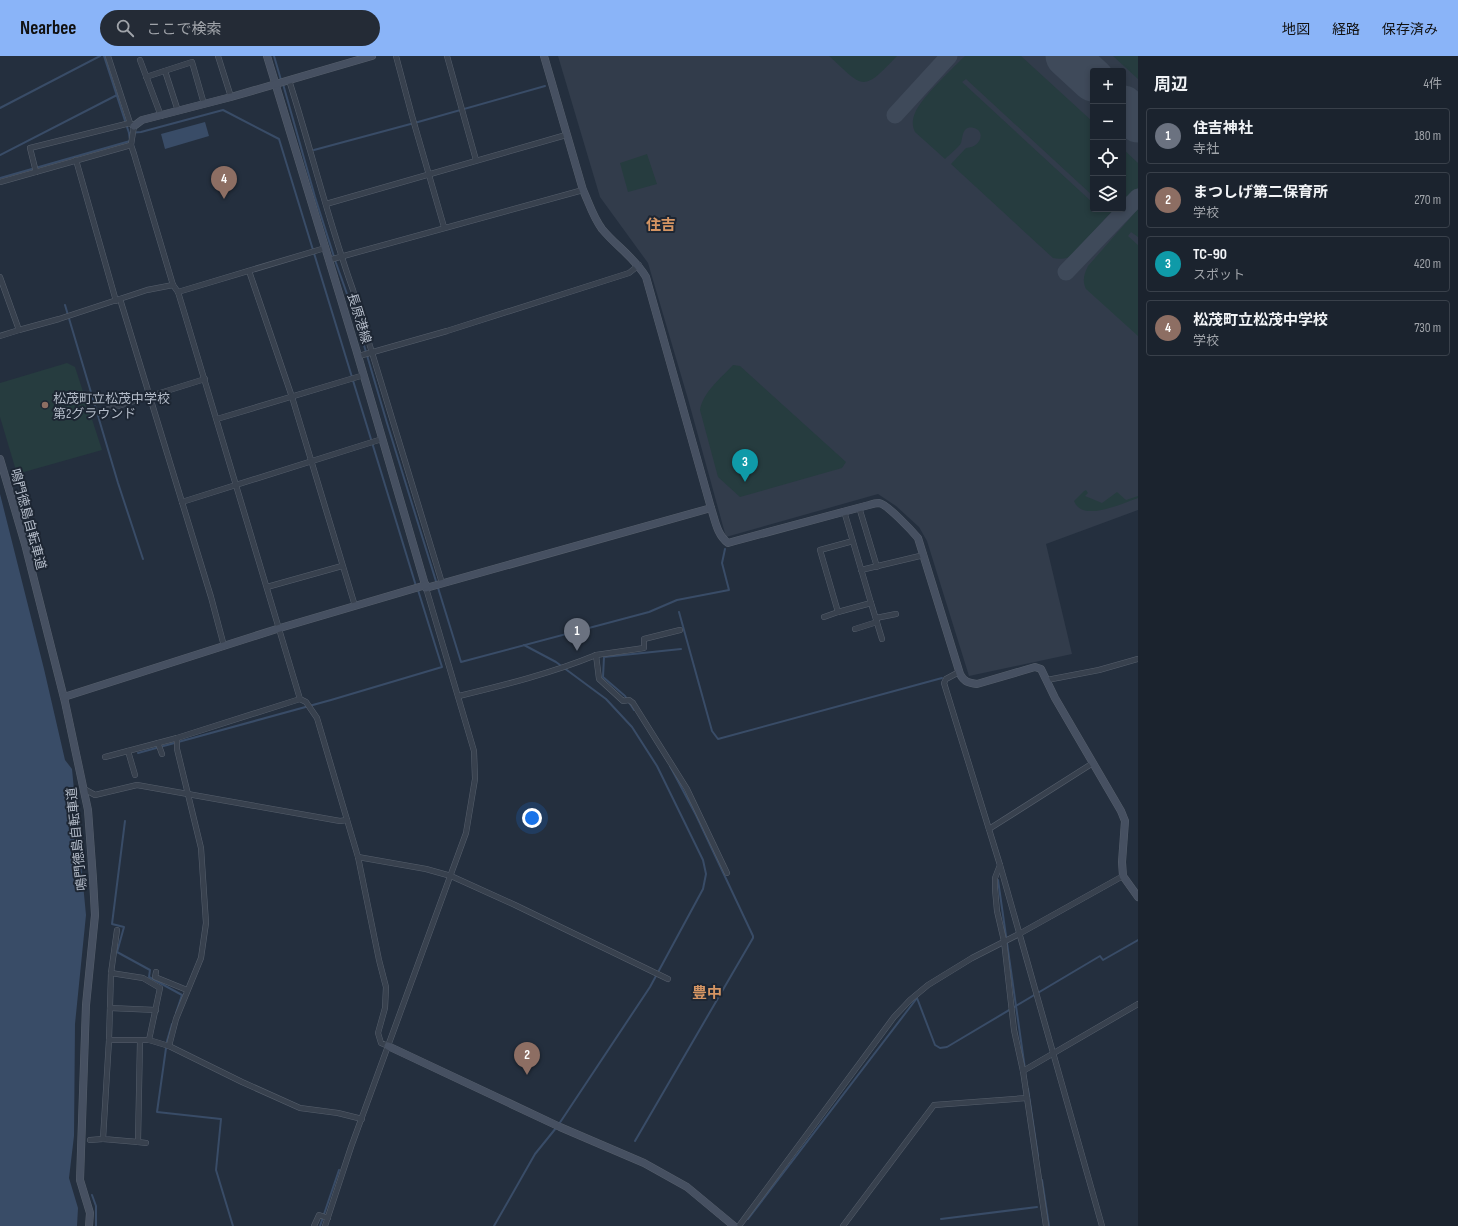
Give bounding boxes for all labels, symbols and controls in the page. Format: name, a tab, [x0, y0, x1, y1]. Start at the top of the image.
search box	[100, 10, 380, 46]
text: Nearbee	[20, 17, 76, 40]
icon: search	[114, 17, 136, 39]
text: ここで検索	[146, 20, 221, 39]
text: 地図	[1282, 21, 1310, 38]
text: 経路	[1332, 21, 1360, 38]
text: 保存済み	[1382, 21, 1438, 38]
map controls	[1090, 68, 1126, 212]
button: +	[1090, 68, 1126, 104]
text: 周辺	[1154, 75, 1188, 95]
text: 4件	[1424, 76, 1442, 92]
button: −	[1090, 104, 1126, 140]
text: 住吉神社	[1193, 119, 1253, 138]
text: 1	[1165, 128, 1171, 144]
text: 180 m	[1415, 128, 1441, 144]
button: locate	[1090, 140, 1126, 176]
text: 寺社	[1193, 141, 1219, 157]
pin: 4	[211, 166, 237, 199]
button: layers	[1090, 176, 1126, 212]
text: まつしげ第二保育所	[1193, 183, 1328, 202]
text: 2	[1165, 192, 1171, 208]
text: 270 m	[1414, 192, 1441, 208]
text: 学校	[1193, 205, 1219, 221]
district label: 住吉	[646, 216, 676, 235]
text: TC-90	[1193, 245, 1227, 264]
text: 3	[1165, 256, 1171, 272]
text: 420 m	[1414, 256, 1441, 272]
text: スポット	[1193, 267, 1245, 283]
street label: 長原港線	[344, 291, 374, 346]
text: 松茂町立松茂中学校	[1193, 311, 1328, 330]
text: 4	[1165, 320, 1171, 336]
text: 730 m	[1414, 320, 1441, 336]
text: 学校	[1193, 333, 1219, 349]
place label: 松茂町立松茂中学校 第2グラウンド	[53, 391, 170, 422]
marker: 松茂町立松茂中学校 第2グラウンド	[40, 400, 50, 410]
pin: 3	[732, 449, 758, 482]
street label: 鳴門徳島自転車道	[7, 467, 49, 572]
pin: 1	[564, 618, 590, 651]
street label: 鳴門徳島自転車道	[64, 786, 90, 891]
your location	[522, 808, 542, 828]
district label: 豊中	[692, 984, 722, 1003]
pin: 2	[514, 1042, 540, 1075]

